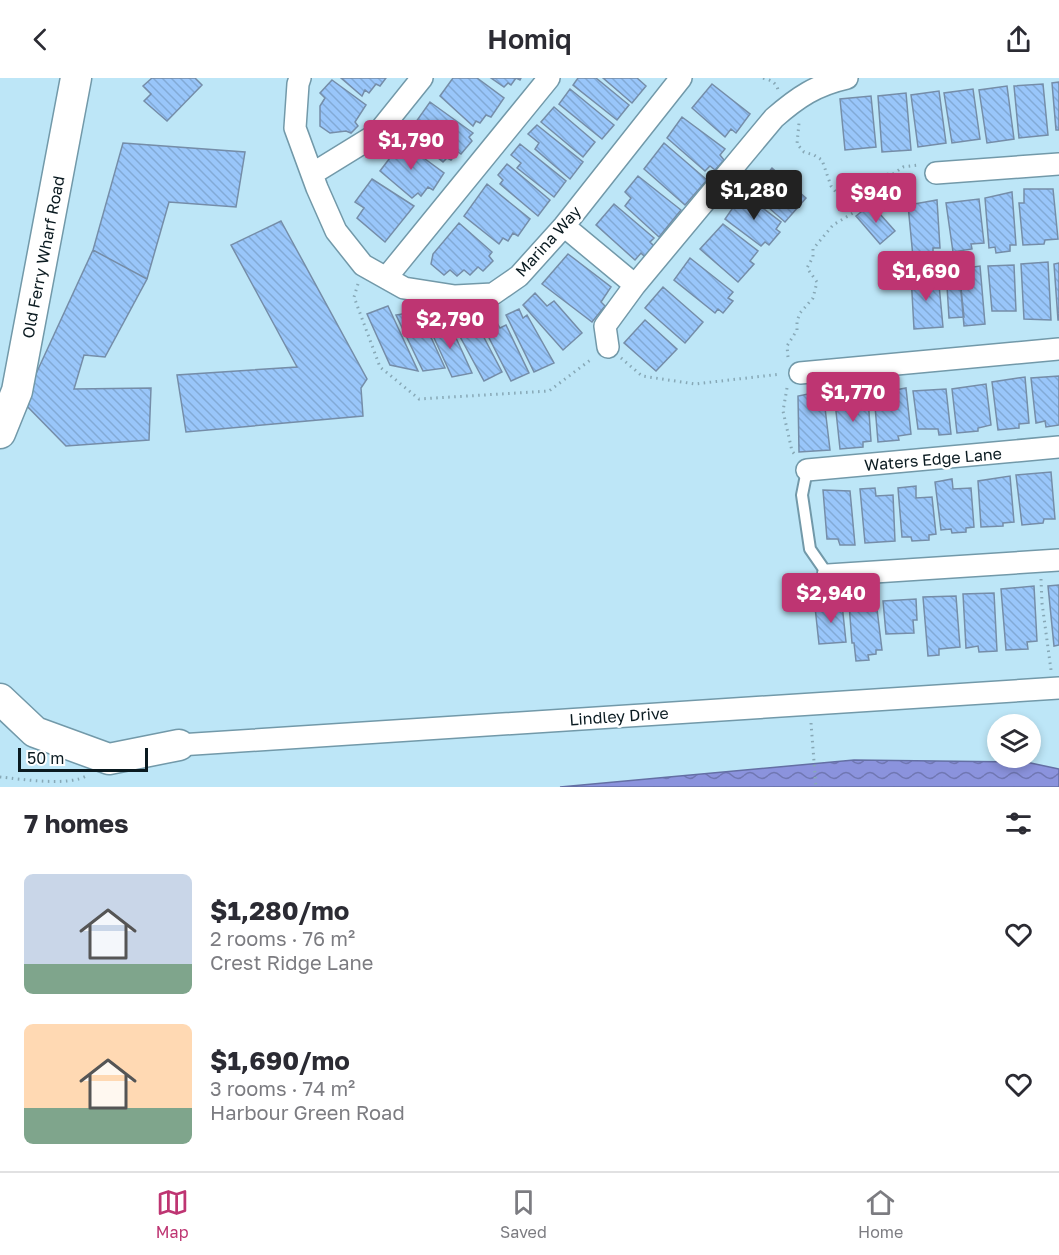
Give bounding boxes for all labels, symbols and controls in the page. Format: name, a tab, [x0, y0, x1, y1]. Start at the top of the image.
icon: back	[24, 23, 57, 56]
text: Homiq	[487, 23, 572, 55]
icon: share	[1002, 23, 1035, 56]
pin: $1,790	[362, 120, 460, 171]
text: $1,790	[378, 127, 444, 151]
pin: $1,280	[705, 170, 803, 221]
pin: $940	[840, 173, 912, 224]
street label: Old Ferry Wharf Road	[17, 174, 69, 340]
text: $1,280	[720, 177, 788, 201]
text: $940	[850, 180, 902, 204]
street label: Marina Way	[511, 201, 585, 281]
pin: $1,690	[877, 251, 975, 302]
text: $1,690	[892, 258, 960, 282]
pin: $2,790	[401, 299, 499, 350]
text: $2,790	[416, 306, 484, 330]
pin: $1,770	[804, 372, 902, 423]
text: $1,770	[821, 379, 885, 403]
street label: Waters Edge Lane	[863, 443, 1003, 475]
pin: $2,940	[782, 573, 880, 624]
text: $2,940	[796, 580, 866, 604]
street label: Lindley Drive	[569, 703, 669, 729]
map controls	[987, 714, 1041, 768]
button: layers	[987, 714, 1041, 768]
scale bar	[18, 745, 148, 772]
text: 50 m	[27, 748, 64, 768]
icon: filters	[1002, 807, 1035, 840]
text: 7 homes	[24, 808, 129, 839]
text: $1,280/mo	[210, 895, 349, 926]
icon: home	[72, 898, 144, 970]
icon: heart	[1002, 918, 1035, 951]
text: 2 rooms · 76 m²	[210, 926, 355, 950]
text: Crest Ridge Lane	[210, 950, 373, 974]
text: $1,690/mo	[210, 1045, 350, 1076]
icon: home	[72, 1048, 144, 1120]
icon: heart	[1002, 1068, 1035, 1101]
text: 3 rooms · 74 m²	[210, 1076, 355, 1100]
text: Harbour Green Road	[210, 1100, 405, 1124]
tab: Map	[156, 1186, 189, 1242]
tab: Saved	[500, 1186, 547, 1242]
tab: Home	[858, 1186, 903, 1242]

